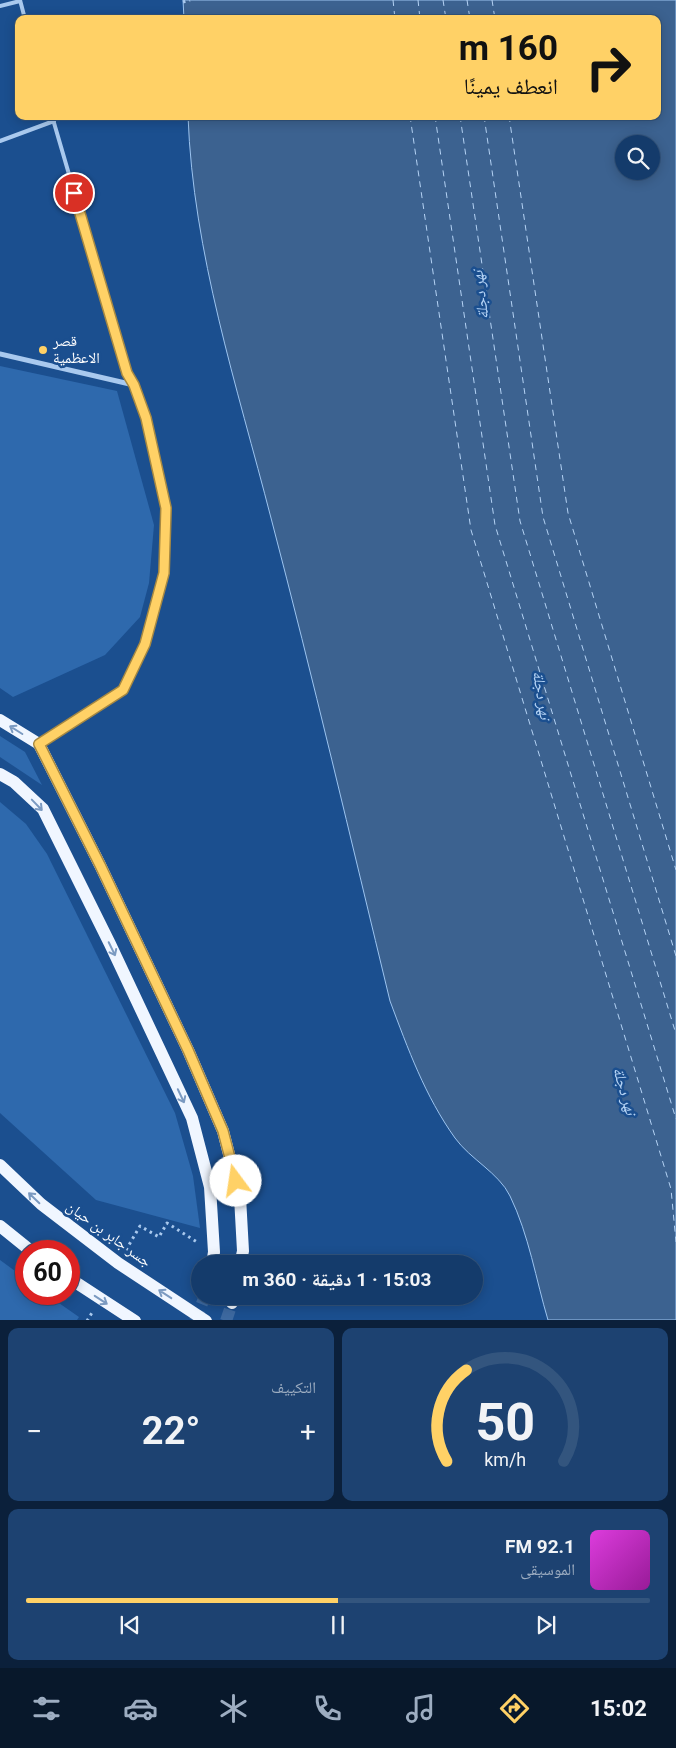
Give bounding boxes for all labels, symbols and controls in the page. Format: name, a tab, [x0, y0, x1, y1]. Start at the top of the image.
text: 160 m	[459, 28, 558, 69]
icon: right	[576, 35, 641, 100]
text: انعطف يمينًا	[464, 74, 558, 99]
map controls	[615, 135, 660, 180]
button: search	[615, 135, 660, 180]
pin	[53, 172, 95, 214]
icon: arrive	[60, 179, 88, 207]
water label: نهر دجلة	[467, 267, 492, 320]
place label: قصر الاعظمية	[52, 332, 100, 367]
marker: قصر الاعظمية	[37, 344, 49, 356]
water label: نهر دجلة	[529, 669, 556, 723]
one-way arrow	[9, 724, 23, 734]
one-way arrow	[31, 799, 43, 811]
one-way arrow	[108, 941, 117, 956]
water label: نهر دجلة	[609, 1065, 642, 1120]
one-way arrow	[177, 1088, 187, 1103]
position arrow	[209, 1154, 261, 1206]
one-way arrow	[28, 1192, 41, 1204]
street label: جسر جابر بن حيان	[62, 1197, 155, 1272]
speed limit sign: 60	[15, 1240, 80, 1305]
text: 15:03 · 1 دقيقة · 360 m	[243, 1268, 431, 1291]
one-way arrow	[159, 1289, 173, 1299]
one-way arrow	[94, 1295, 108, 1305]
text: التكييف	[271, 1378, 316, 1397]
text: 50	[475, 1392, 535, 1453]
text: 22°	[142, 1409, 200, 1453]
text: −	[26, 1415, 42, 1448]
text: +	[300, 1415, 316, 1448]
text: km/h	[484, 1449, 526, 1470]
text: 92.1 FM	[505, 1535, 575, 1558]
text: الموسيقى	[520, 1560, 575, 1579]
icon: previous	[116, 1611, 144, 1639]
icon: pause	[324, 1611, 352, 1639]
icon: next	[532, 1611, 560, 1639]
icon: filters	[29, 1691, 64, 1726]
icon: car	[123, 1691, 158, 1726]
icon: climate	[216, 1691, 251, 1726]
icon: phone	[310, 1691, 345, 1726]
icon: music	[403, 1691, 438, 1726]
icon: directions	[497, 1691, 532, 1726]
text: 15:02	[590, 1696, 647, 1721]

